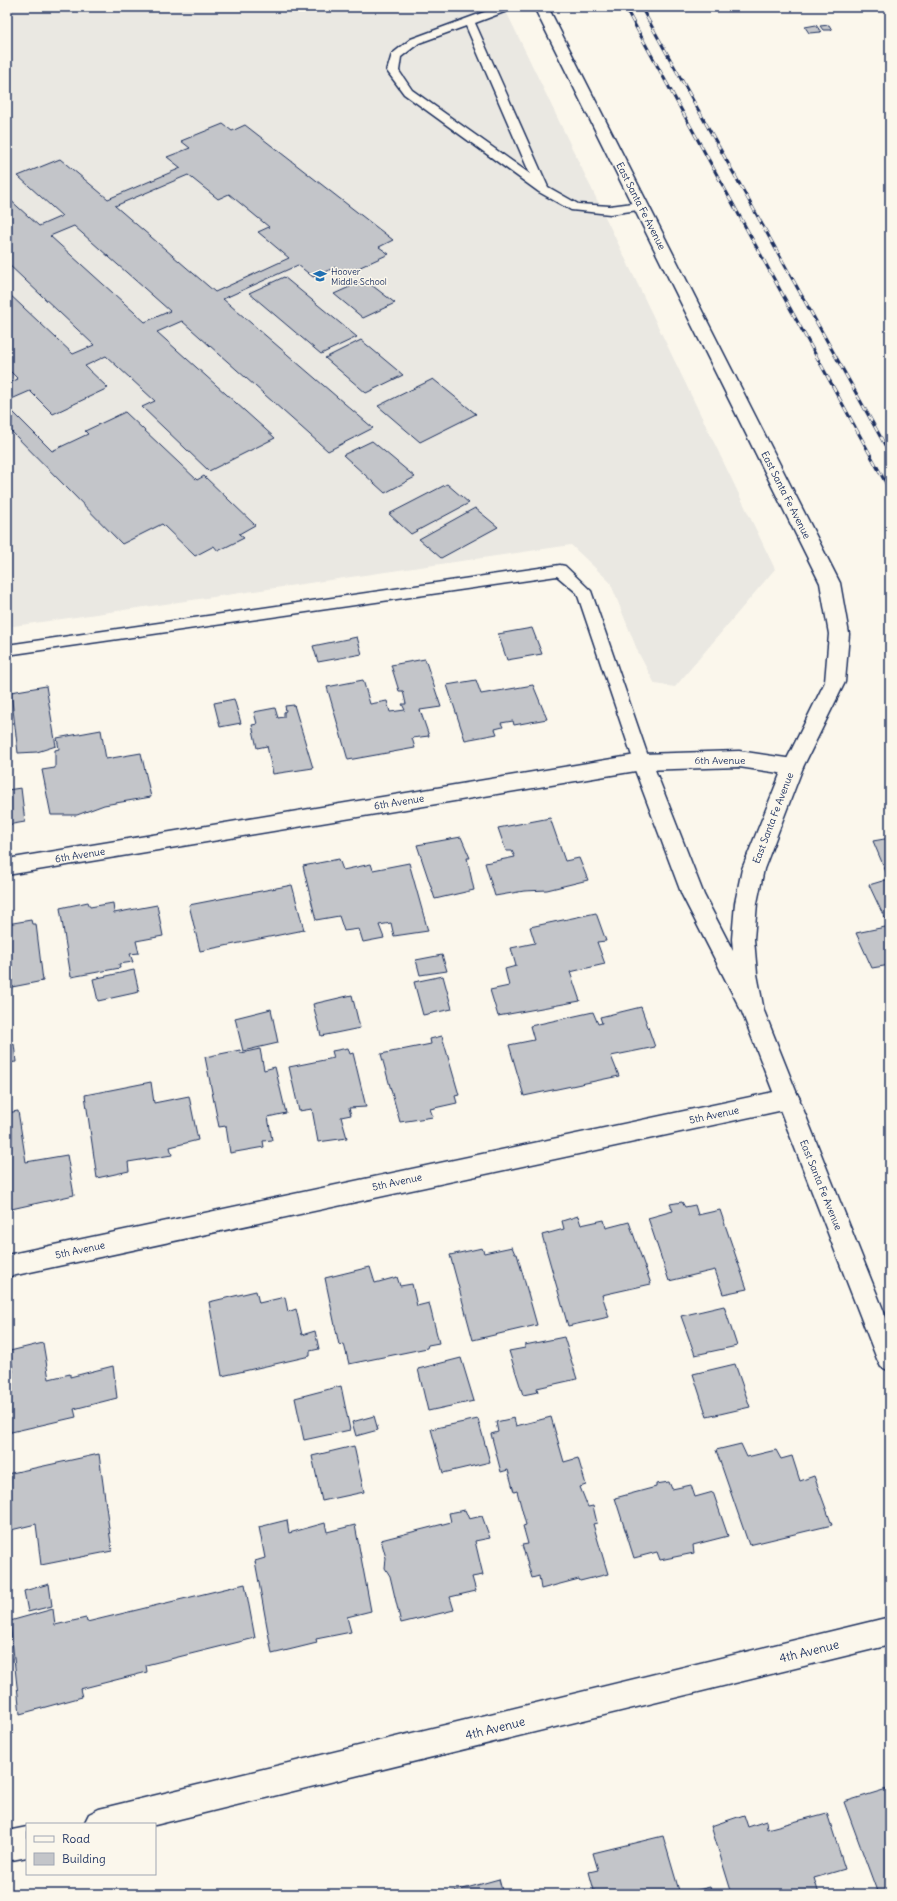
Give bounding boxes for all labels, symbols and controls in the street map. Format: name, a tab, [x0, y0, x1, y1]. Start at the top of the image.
street label: East Santa Fe Avenue	[613, 160, 669, 252]
place label: Hoover Middle School	[331, 266, 387, 287]
school or university icon: Hoover Middle School	[312, 268, 328, 284]
street label: East Santa Fe Avenue	[758, 449, 814, 541]
street label: 6th Avenue	[695, 754, 745, 767]
street label: East Santa Fe Avenue	[750, 771, 796, 865]
street label: 6th Avenue	[373, 792, 425, 812]
street label: 6th Avenue	[54, 845, 106, 865]
street label: 5th Avenue	[688, 1103, 740, 1127]
street label: East Santa Fe Avenue	[797, 1138, 845, 1232]
street label: 5th Avenue	[371, 1170, 423, 1194]
street label: 5th Avenue	[54, 1238, 106, 1262]
street label: 4th Avenue	[778, 1636, 840, 1666]
street label: 4th Avenue	[464, 1713, 526, 1743]
legend	[26, 1823, 156, 1875]
text: Road	[62, 1831, 90, 1846]
text: Building	[62, 1851, 106, 1866]

